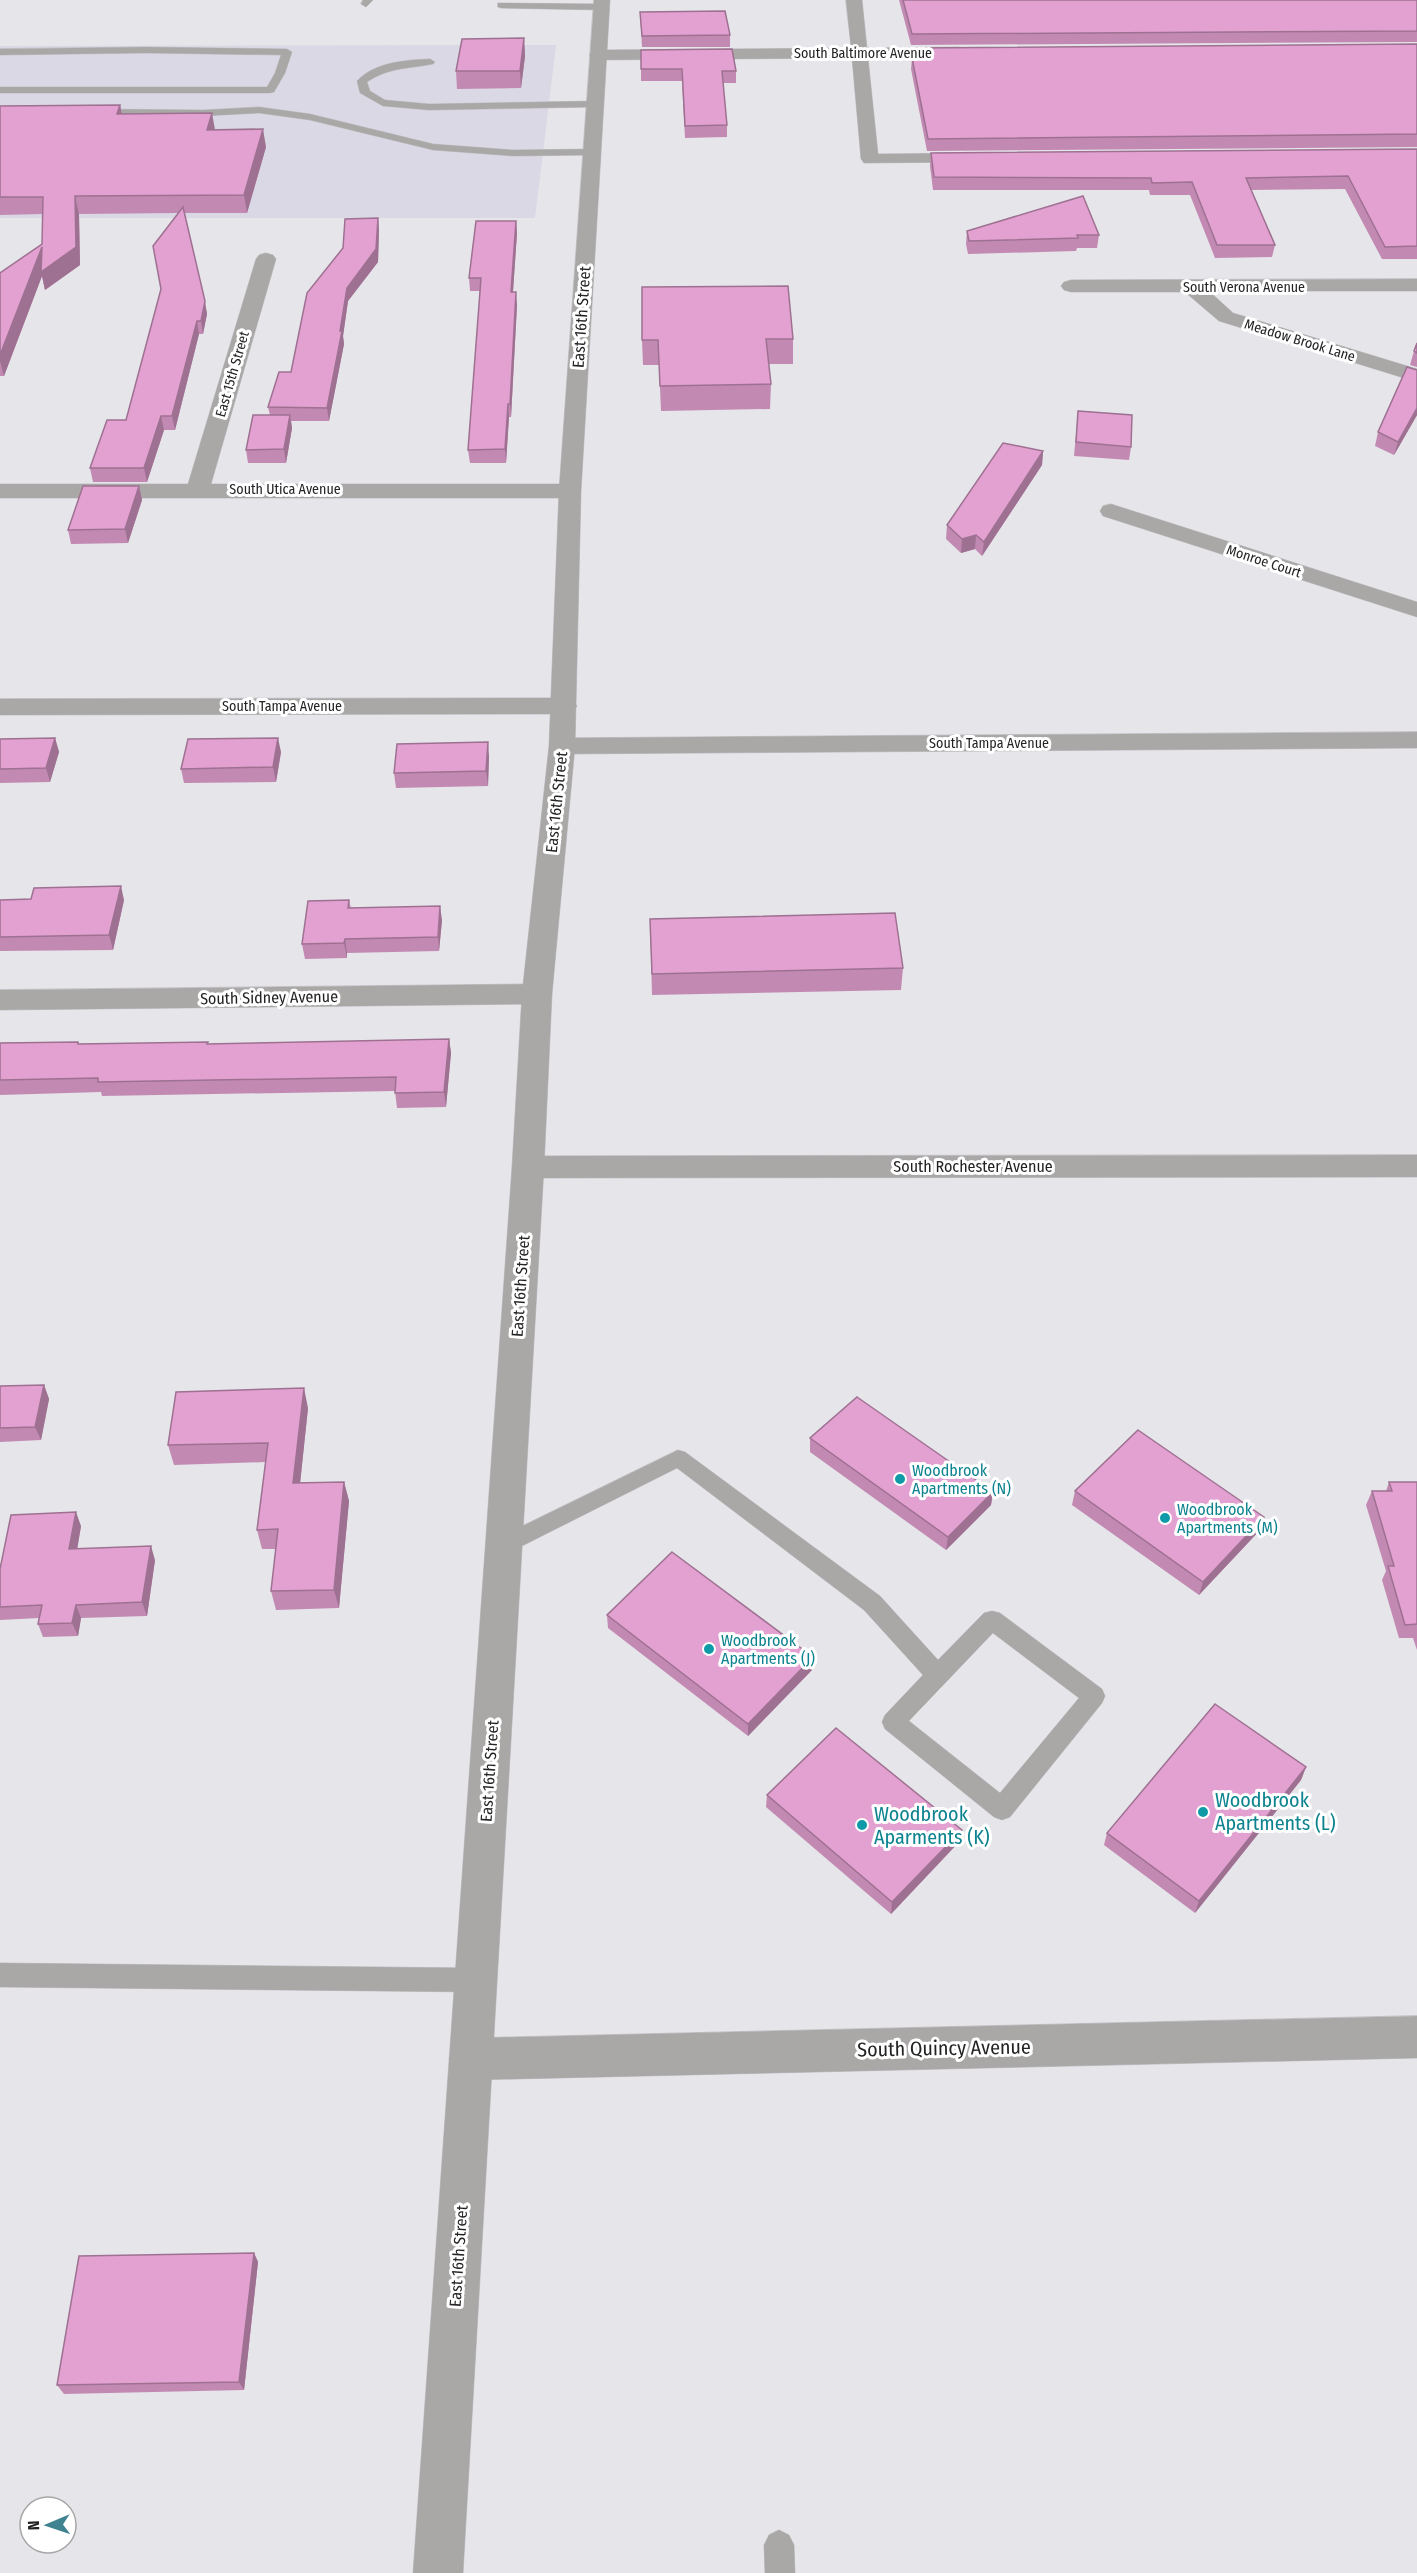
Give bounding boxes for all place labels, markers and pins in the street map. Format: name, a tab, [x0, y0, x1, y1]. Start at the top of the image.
place label: Woodbrook Apartments (N)	[912, 1461, 1011, 1498]
marker: Woodbrook Apartments (N)	[893, 1472, 907, 1486]
place label: Woodbrook Apartments (M)	[1177, 1500, 1278, 1537]
marker: Woodbrook Apartments (M)	[1158, 1511, 1172, 1525]
place label: Woodbrook Apartments (J)	[721, 1631, 815, 1668]
marker: Woodbrook Apartments (J)	[702, 1642, 716, 1656]
place label: Woodbrook Apartments (L)	[1215, 1788, 1336, 1835]
place label: Woodbrook Aparments (K)	[874, 1802, 990, 1849]
marker: Woodbrook Apartments (L)	[1196, 1805, 1210, 1819]
marker: Woodbrook Aparments (K)	[855, 1818, 869, 1832]

